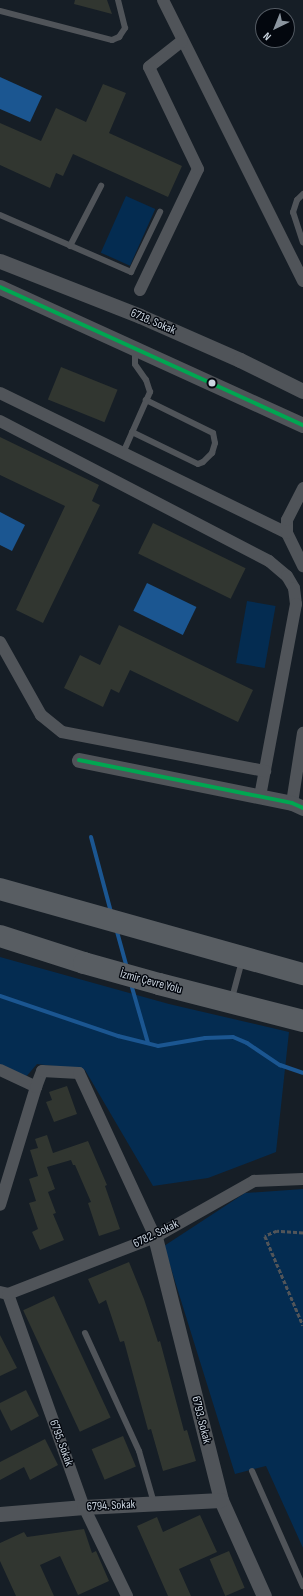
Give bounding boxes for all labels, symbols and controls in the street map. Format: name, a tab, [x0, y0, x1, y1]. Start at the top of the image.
north arrow	[255, 8, 295, 48]
text: N	[261, 30, 274, 43]
street label: 6718. Sokak	[128, 306, 178, 338]
unlabelled marker	[207, 378, 217, 388]
street label: İzmir Çevre Yolu	[118, 967, 184, 997]
street label: 6782. Sokak	[131, 1217, 181, 1251]
street label: 6793. Sokak	[188, 1395, 214, 1445]
street label: 6795. Sokak	[46, 1418, 76, 1468]
street label: 6794. Sokak	[86, 1498, 136, 1514]

